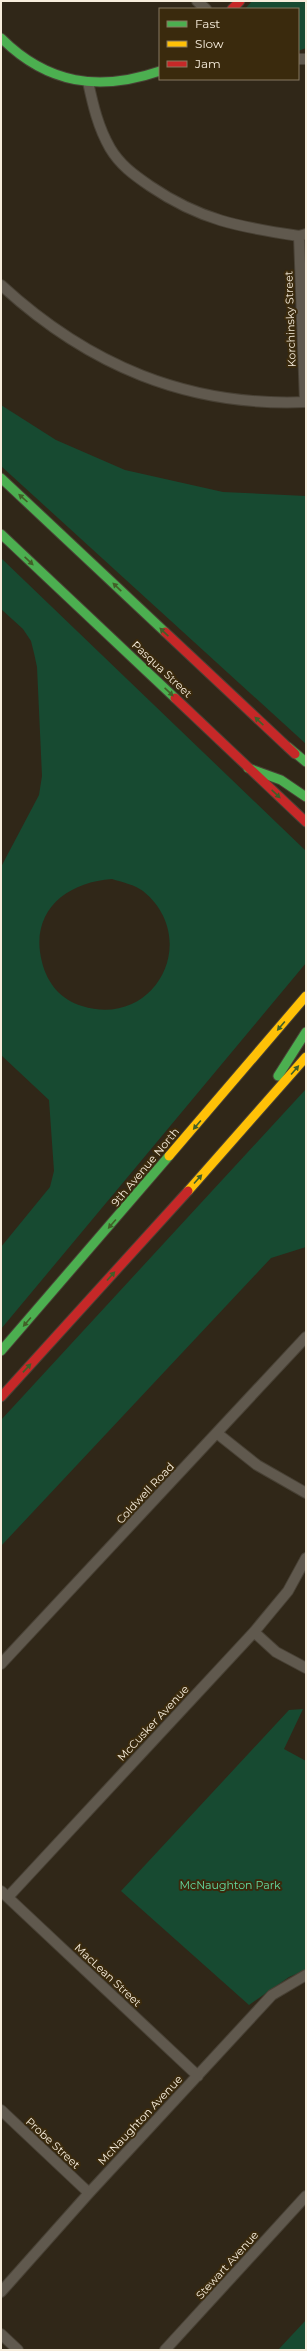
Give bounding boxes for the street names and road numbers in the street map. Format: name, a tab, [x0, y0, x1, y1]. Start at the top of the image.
street label: Korchinsky Street	[281, 270, 299, 367]
street label: Pasqua Street	[129, 638, 195, 701]
street label: 9th Avenue North	[108, 1125, 182, 1209]
street label: Coldwell Road	[113, 1459, 177, 1527]
street label: McCusker Avenue	[114, 1682, 192, 1764]
street label: MacLean Street	[72, 1941, 145, 2010]
street label: McNaughton Avenue	[95, 2072, 185, 2168]
street label: Probe Street	[23, 2114, 83, 2172]
street label: Stewart Avenue	[193, 2228, 262, 2302]

